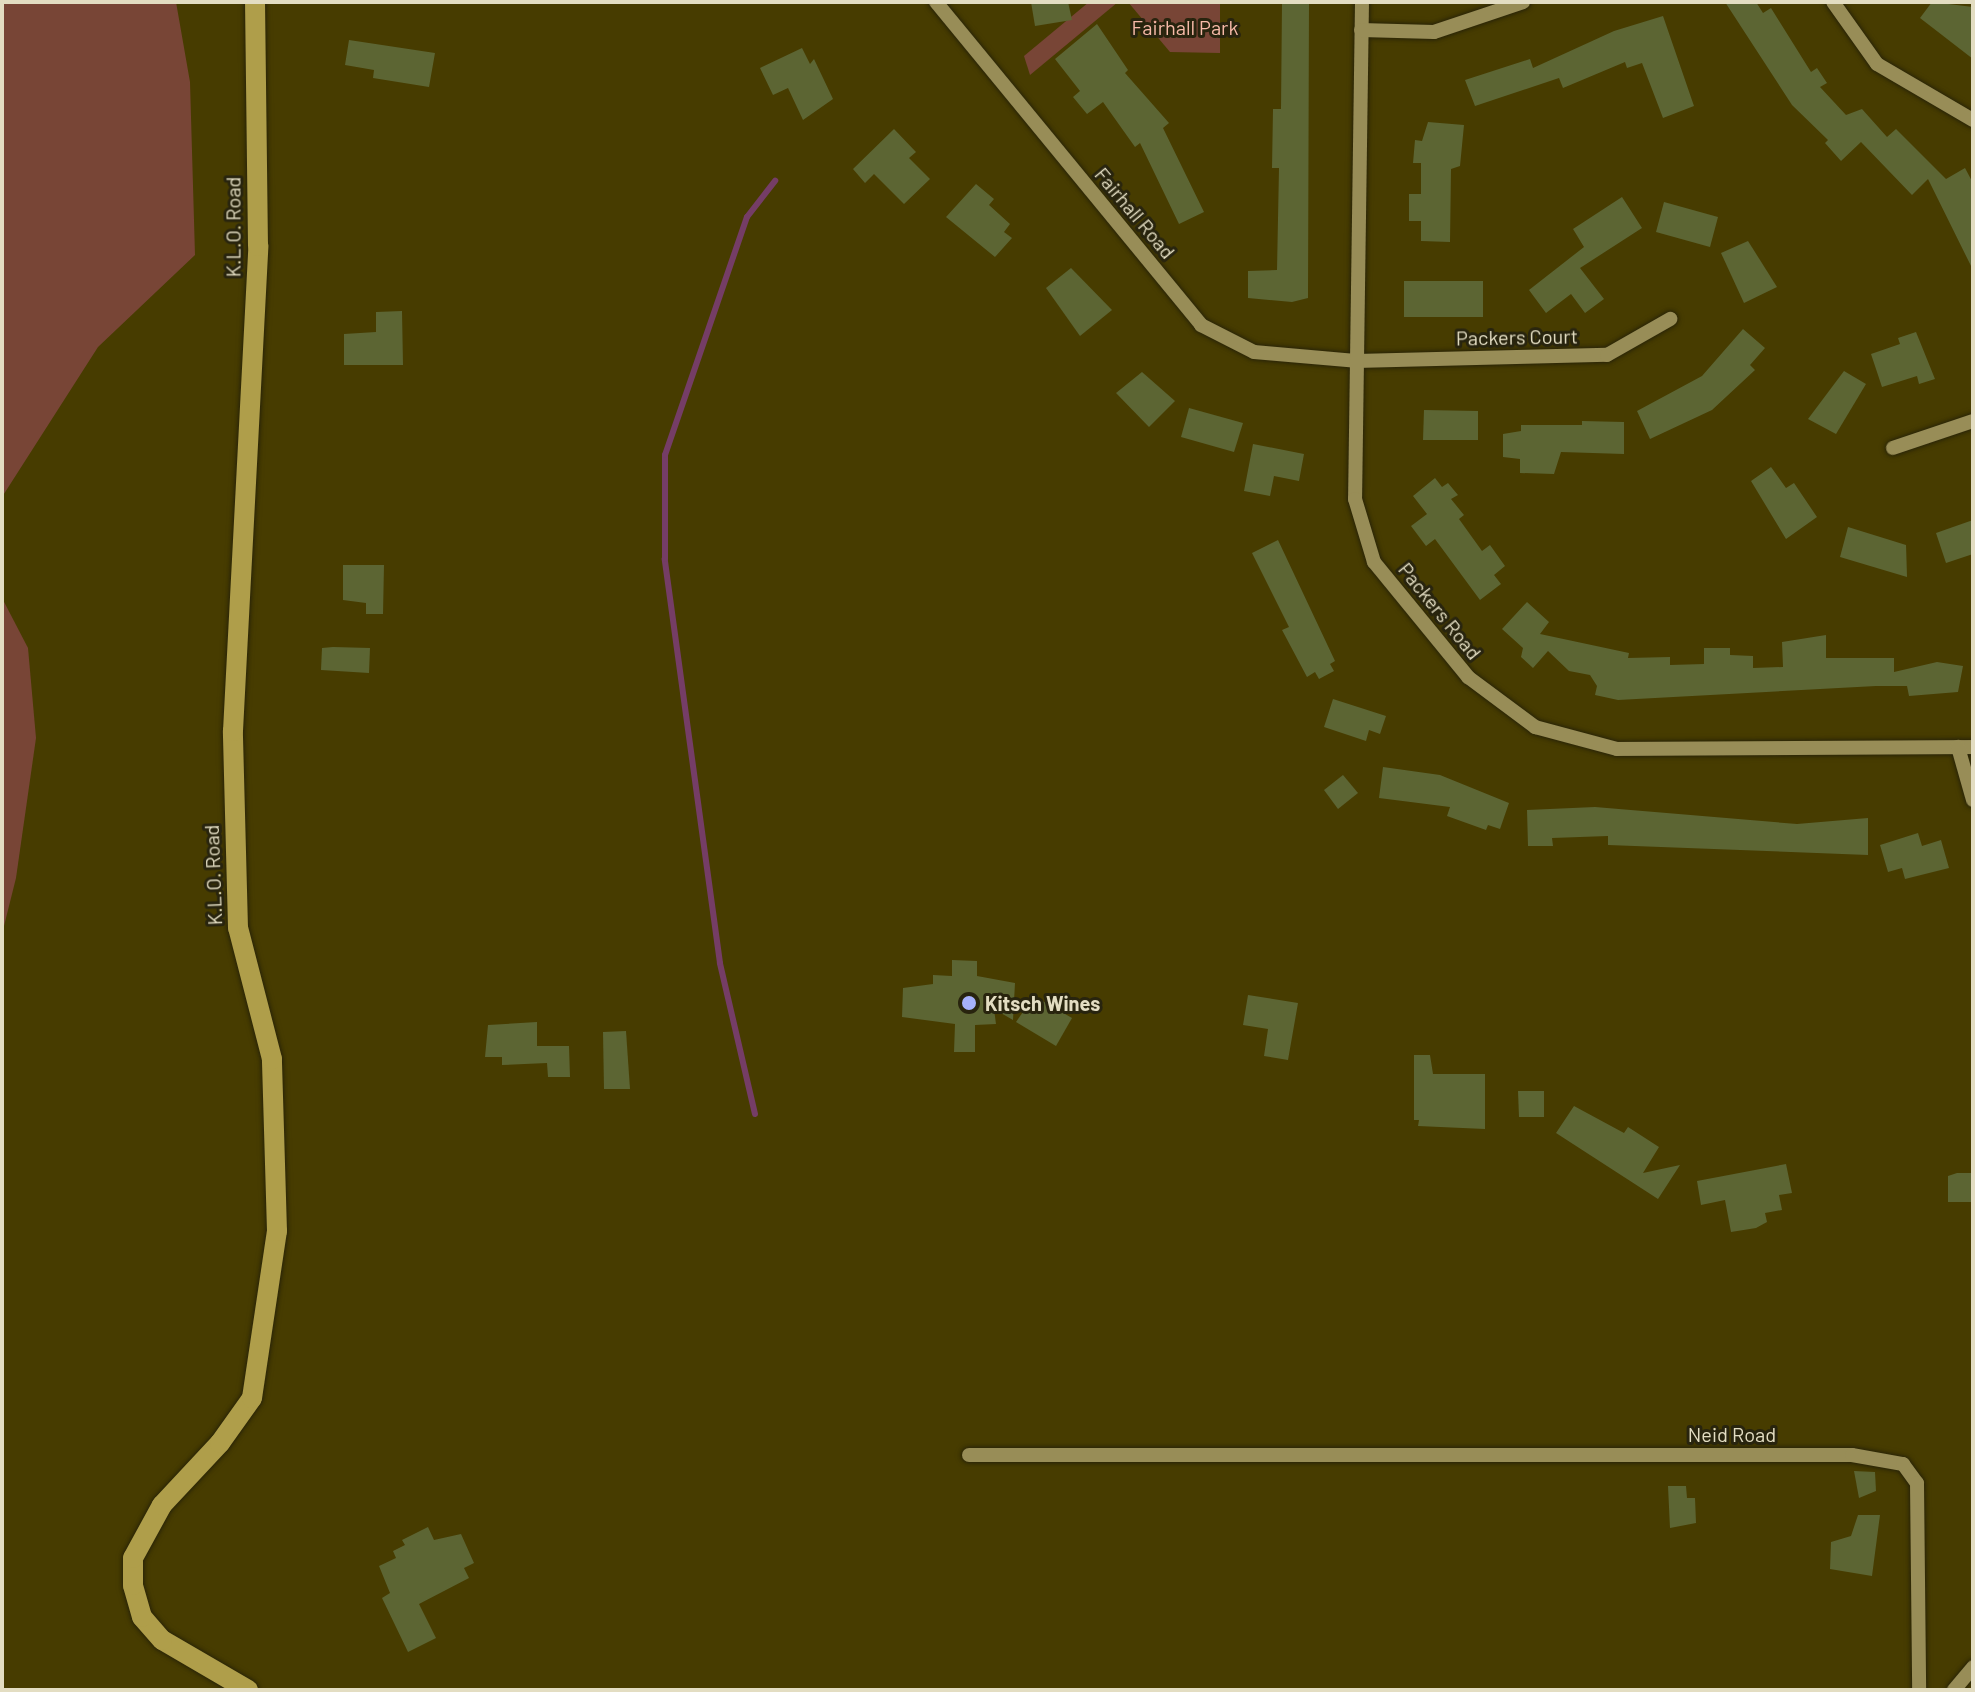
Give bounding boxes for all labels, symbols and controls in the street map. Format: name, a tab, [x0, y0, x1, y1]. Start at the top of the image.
park label: Fairhall Park	[1132, 15, 1238, 39]
street label: Fairhall Road	[1090, 162, 1180, 264]
street label: K.L.O. Road	[221, 177, 245, 277]
street label: Packers Court	[1456, 324, 1578, 350]
street label: Packers Road	[1394, 558, 1486, 664]
street label: K.L.O. Road	[199, 824, 227, 926]
place label: Kitsch Wines	[985, 991, 1100, 1015]
marker: Kitsch Wines	[960, 994, 978, 1012]
street label: Neid Road	[1688, 1422, 1776, 1446]

